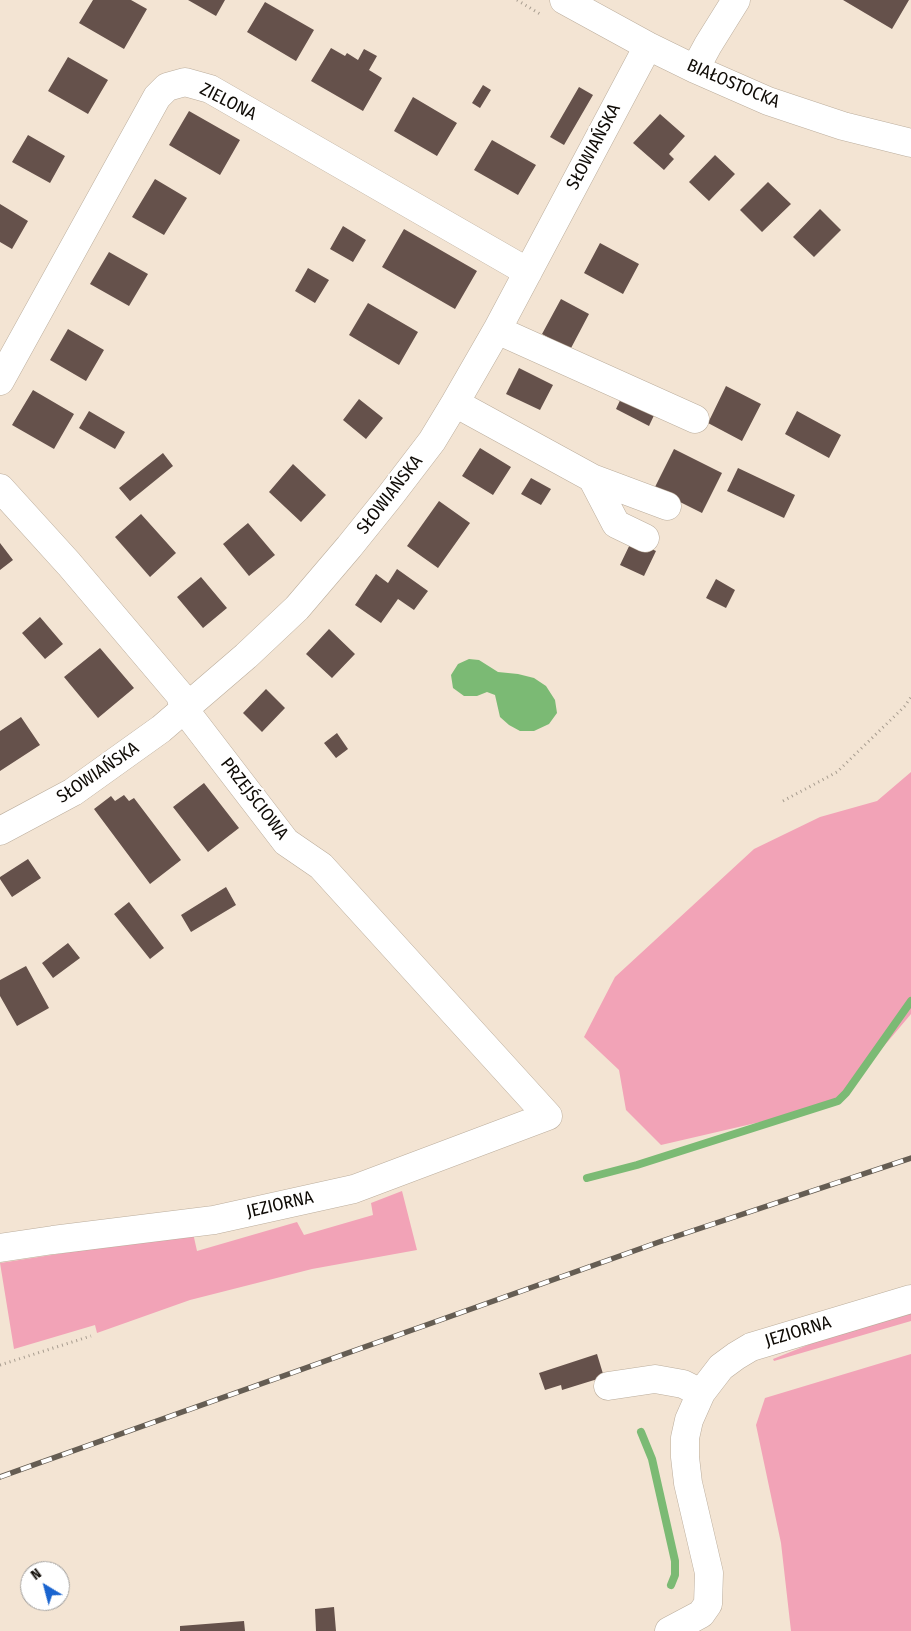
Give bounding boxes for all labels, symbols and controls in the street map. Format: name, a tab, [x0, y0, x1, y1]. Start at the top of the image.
street label: BIAŁOSTOCKA	[683, 55, 783, 113]
street label: ZIELONA	[196, 79, 260, 125]
street label: SŁOWIAŃSKA	[562, 100, 626, 194]
street label: SŁOWIAŃSKA	[352, 451, 428, 539]
street label: SŁOWIAŃSKA	[53, 738, 143, 808]
street label: PRZEJŚCIOWA	[215, 754, 293, 844]
street label: JEZIORNA	[244, 1187, 316, 1223]
street label: JEZIORNA	[762, 1312, 834, 1352]
north arrow	[20, 1561, 70, 1611]
text: N	[28, 1565, 45, 1584]

